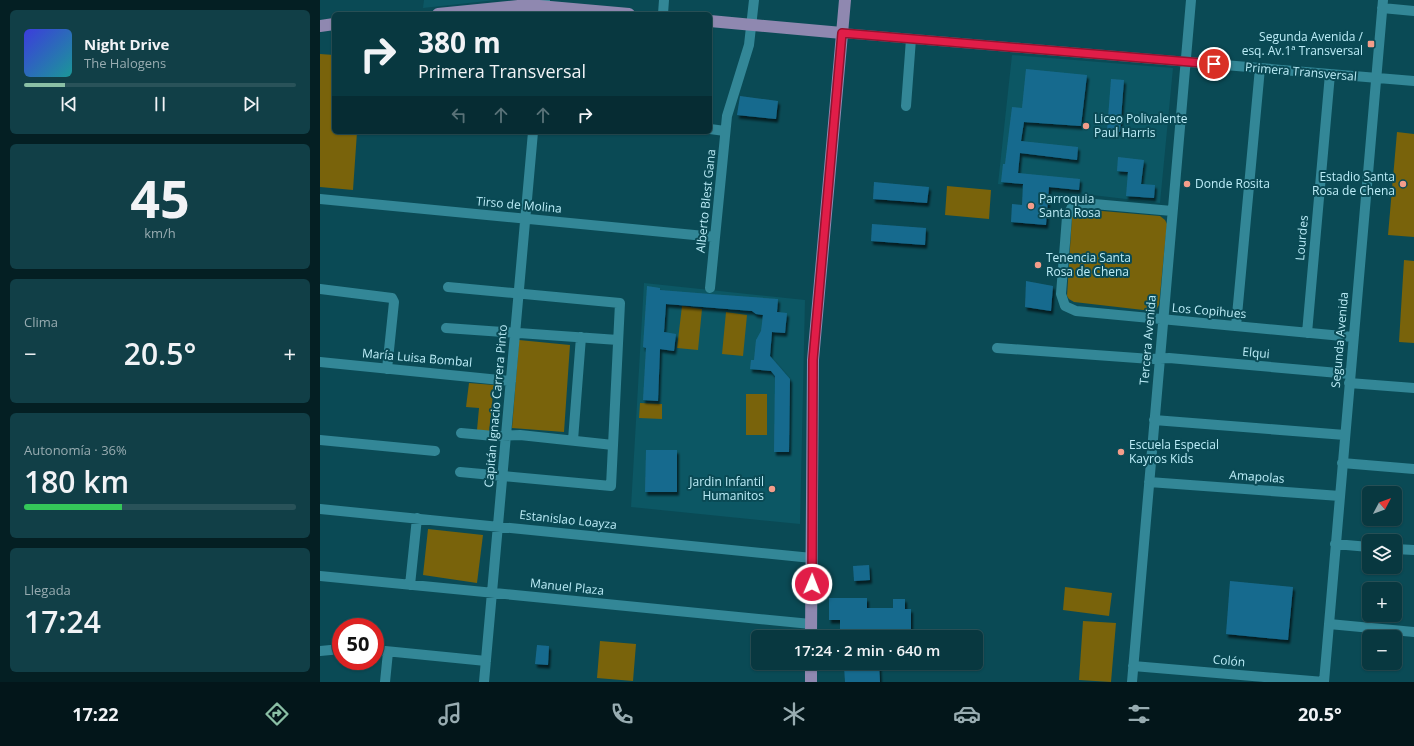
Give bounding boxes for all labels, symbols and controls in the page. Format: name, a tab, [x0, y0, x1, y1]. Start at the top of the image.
text: 380 m	[418, 23, 501, 61]
icon: right	[352, 28, 404, 80]
place label: Segunda Avenida / esq. Av.1ª Transversal	[1242, 28, 1364, 59]
text: Night Drive	[84, 34, 169, 54]
marker: Segunda Avenida / esq. Av.1ª Transversal	[1366, 39, 1376, 49]
pin	[1197, 47, 1231, 81]
icon: arrive	[1203, 53, 1225, 75]
text: The Halogens	[84, 54, 166, 72]
street label: Primera Transversal	[1245, 58, 1358, 85]
text: Primera Transversal	[418, 59, 586, 83]
icon: previous	[58, 93, 80, 115]
icon: pause	[149, 93, 171, 115]
icon: next	[240, 93, 262, 115]
icon: left	[448, 104, 470, 126]
icon: ahead	[490, 104, 512, 126]
icon: ahead	[532, 104, 554, 126]
icon: right	[574, 104, 596, 126]
place label: Liceo Polivalente Paul Harris	[1094, 110, 1188, 141]
marker: Liceo Polivalente Paul Harris	[1081, 121, 1091, 131]
street label: Alberto Blest Gana	[692, 148, 719, 254]
text: 45	[130, 162, 190, 233]
place label: Estadio Santa Rosa de Chena	[1312, 168, 1395, 199]
place label: Donde Rosita	[1195, 175, 1270, 192]
marker: Donde Rosita	[1182, 179, 1192, 189]
marker: Estadio Santa Rosa de Chena	[1398, 179, 1408, 189]
place label: Parroquia Santa Rosa	[1039, 190, 1101, 221]
street label: Tirso de Molina	[476, 192, 563, 217]
marker: Parroquia Santa Rosa	[1026, 201, 1036, 211]
street label: Lourdes	[1291, 214, 1312, 261]
text: km/h	[144, 224, 176, 242]
place label: Tenencia Santa Rosa de Chena	[1046, 249, 1131, 280]
marker: Tenencia Santa Rosa de Chena	[1033, 260, 1043, 270]
street label: Segunda Avenida	[1327, 291, 1352, 389]
street label: Tercera Avenida	[1135, 294, 1160, 386]
street label: Los Copihues	[1171, 299, 1247, 322]
text: Clima	[24, 313, 58, 331]
street label: Capitán Ignacio Carrera Pinto	[480, 324, 511, 488]
text: 20.5°	[124, 333, 196, 374]
text: −	[24, 338, 37, 368]
text: +	[283, 338, 296, 368]
street label: Elqui	[1242, 343, 1270, 362]
street label: María Luisa Bombal	[361, 344, 473, 371]
place label: Escuela Especial Kayros Kids	[1129, 436, 1219, 467]
text: Autonomía · 36%	[24, 441, 127, 459]
marker: Escuela Especial Kayros Kids	[1116, 447, 1126, 457]
text: 180 km	[24, 461, 129, 502]
street label: Amapolas	[1229, 466, 1286, 487]
place label: Jardin Infantil Humanitos	[688, 473, 764, 504]
marker: Jardin Infantil Humanitos	[767, 484, 777, 494]
north arrow	[1362, 486, 1402, 526]
map controls	[1362, 486, 1402, 670]
street label: Estanislao Loayza	[518, 506, 618, 533]
button: layers	[1362, 534, 1402, 574]
position arrow	[791, 563, 833, 605]
street label: Manuel Plaza	[529, 574, 605, 599]
text: Llegada	[24, 581, 71, 599]
button: +	[1362, 582, 1402, 622]
text: 17:24	[24, 601, 101, 642]
speed limit sign: 50	[332, 618, 384, 670]
button: −	[1362, 630, 1402, 670]
text: 17:24 · 2 min · 640 m	[794, 640, 940, 660]
street label: Colón	[1212, 651, 1246, 670]
icon: directions	[263, 700, 291, 728]
icon: music	[436, 700, 464, 728]
icon: phone	[608, 700, 636, 728]
icon: climate	[780, 700, 808, 728]
icon: car	[953, 700, 981, 728]
icon: filters	[1125, 700, 1153, 728]
text: 17:22	[72, 702, 119, 726]
text: 20.5°	[1298, 702, 1342, 726]

